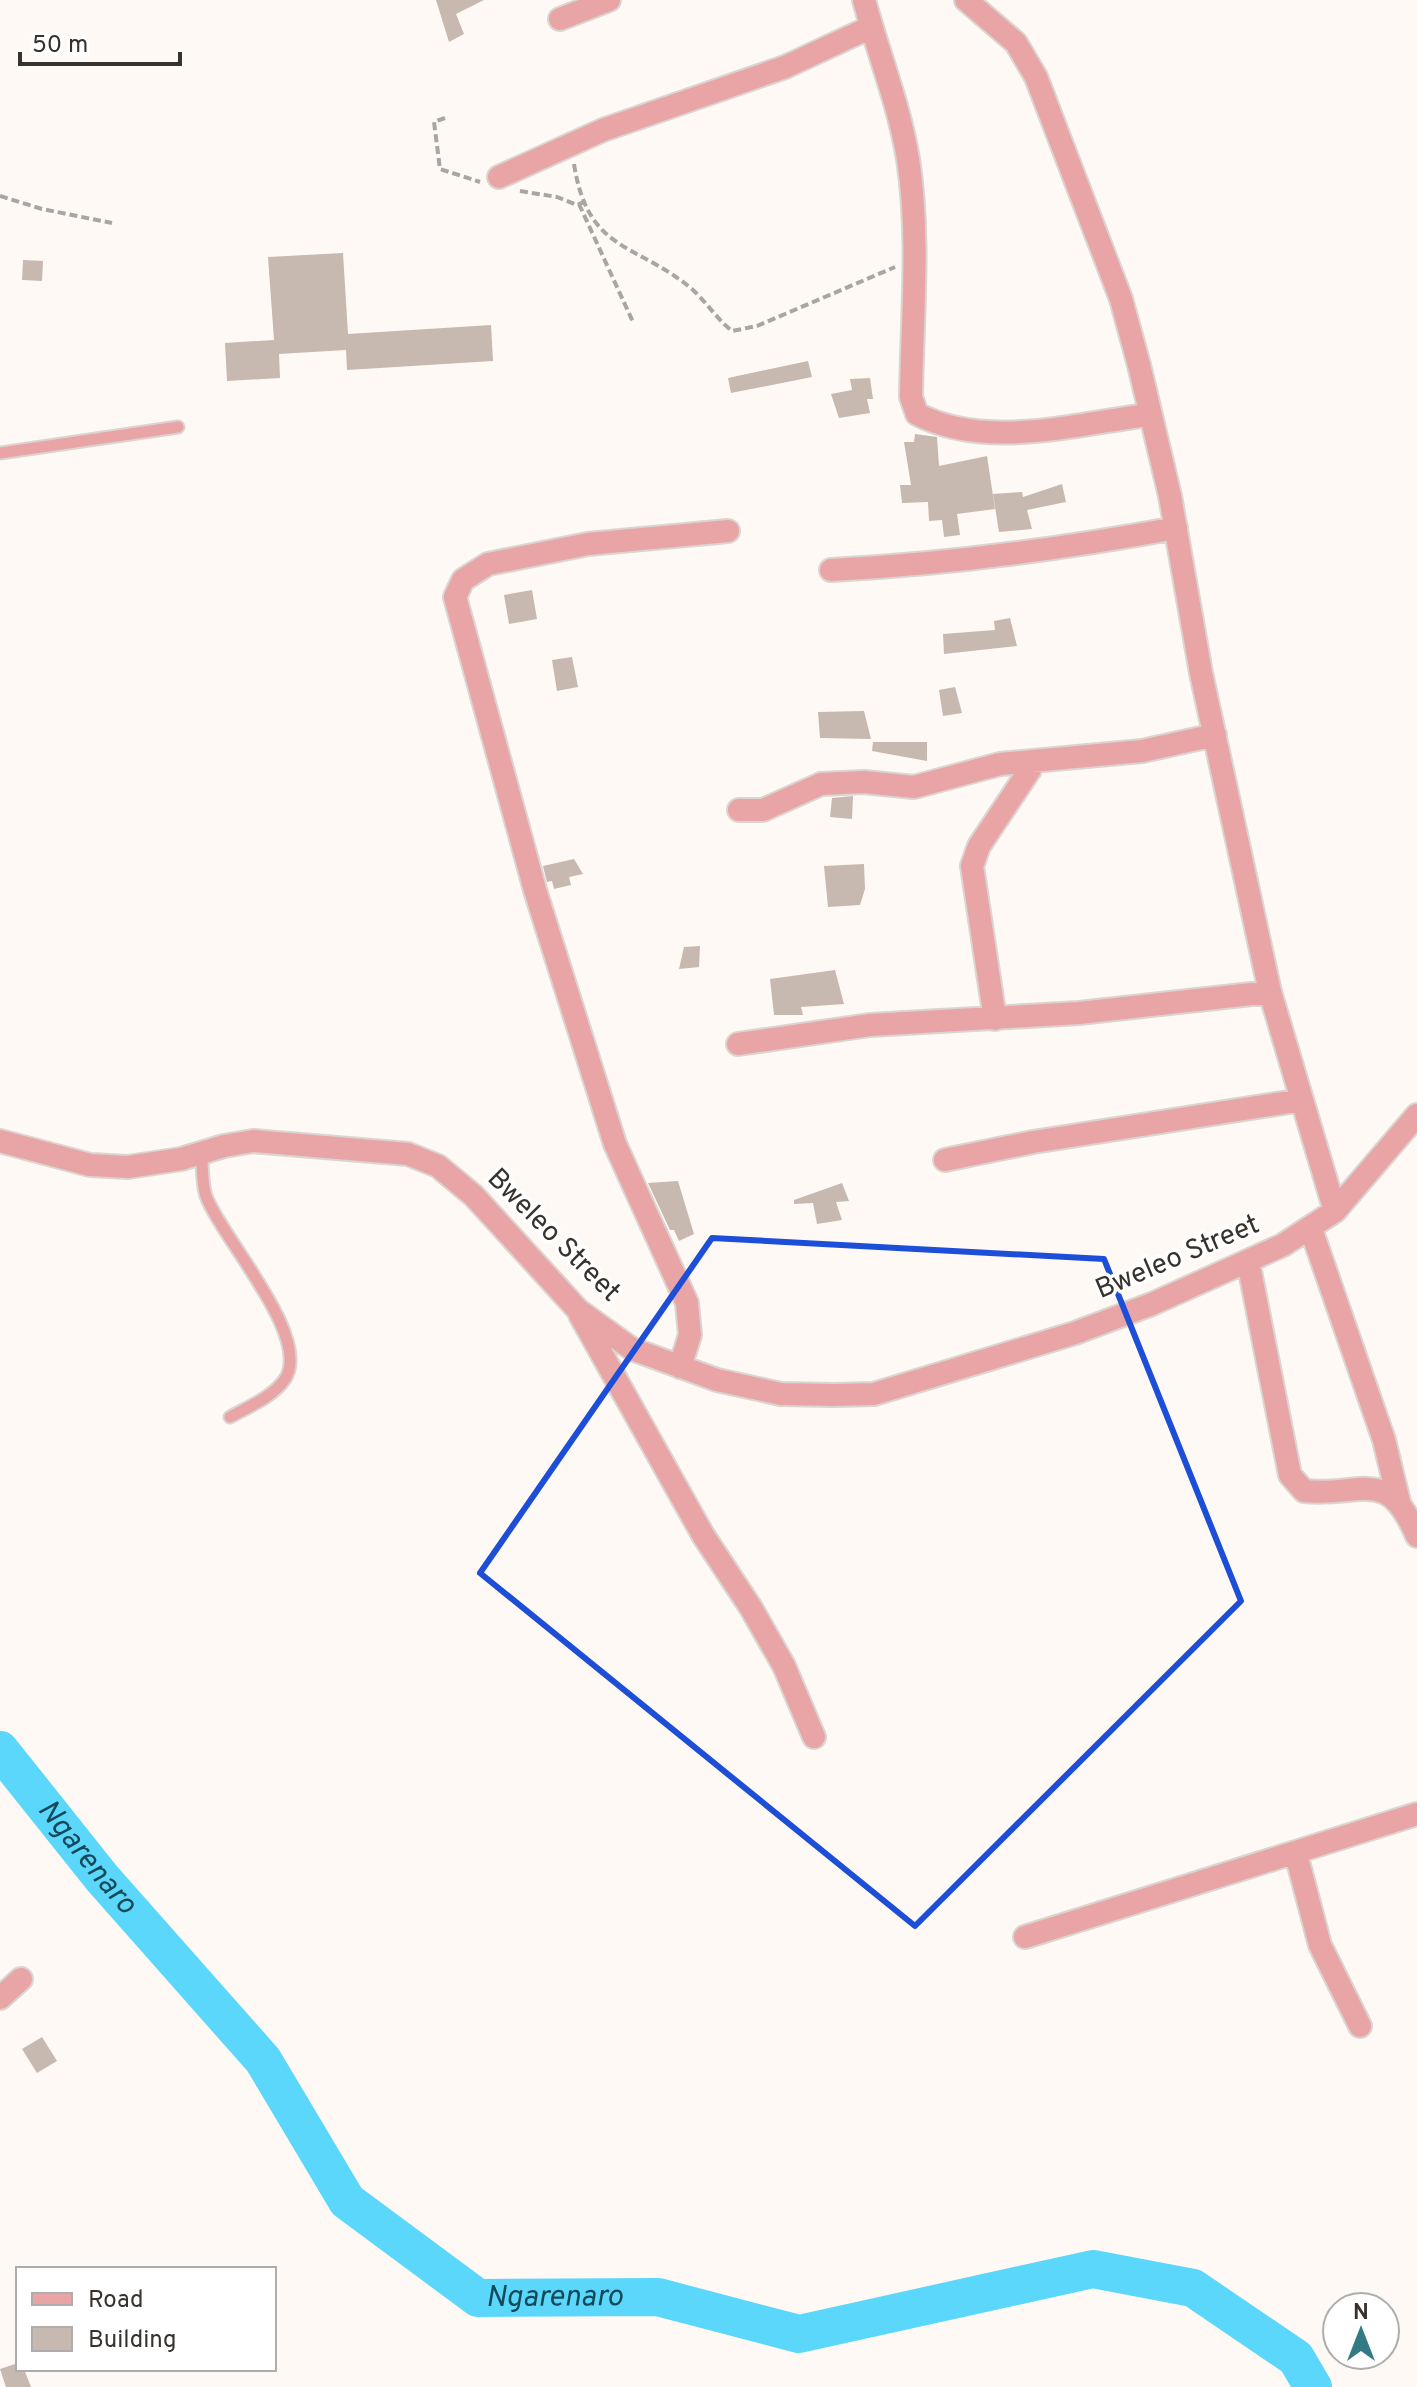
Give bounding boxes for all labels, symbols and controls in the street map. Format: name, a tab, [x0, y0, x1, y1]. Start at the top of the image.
scale bar	[20, 16, 180, 66]
text: 50 m	[32, 31, 88, 61]
street label: Bweleo Street	[479, 1162, 627, 1310]
street label: Bweleo Street	[1091, 1207, 1265, 1309]
water label: Ngarenaro	[29, 1793, 144, 1922]
legend	[16, 2267, 276, 2371]
water label: Ngarenaro	[486, 2279, 623, 2316]
text: Road	[88, 2286, 144, 2316]
north arrow	[1321, 2291, 1401, 2371]
text: N	[1353, 2300, 1369, 2327]
text: Building	[88, 2326, 177, 2356]

